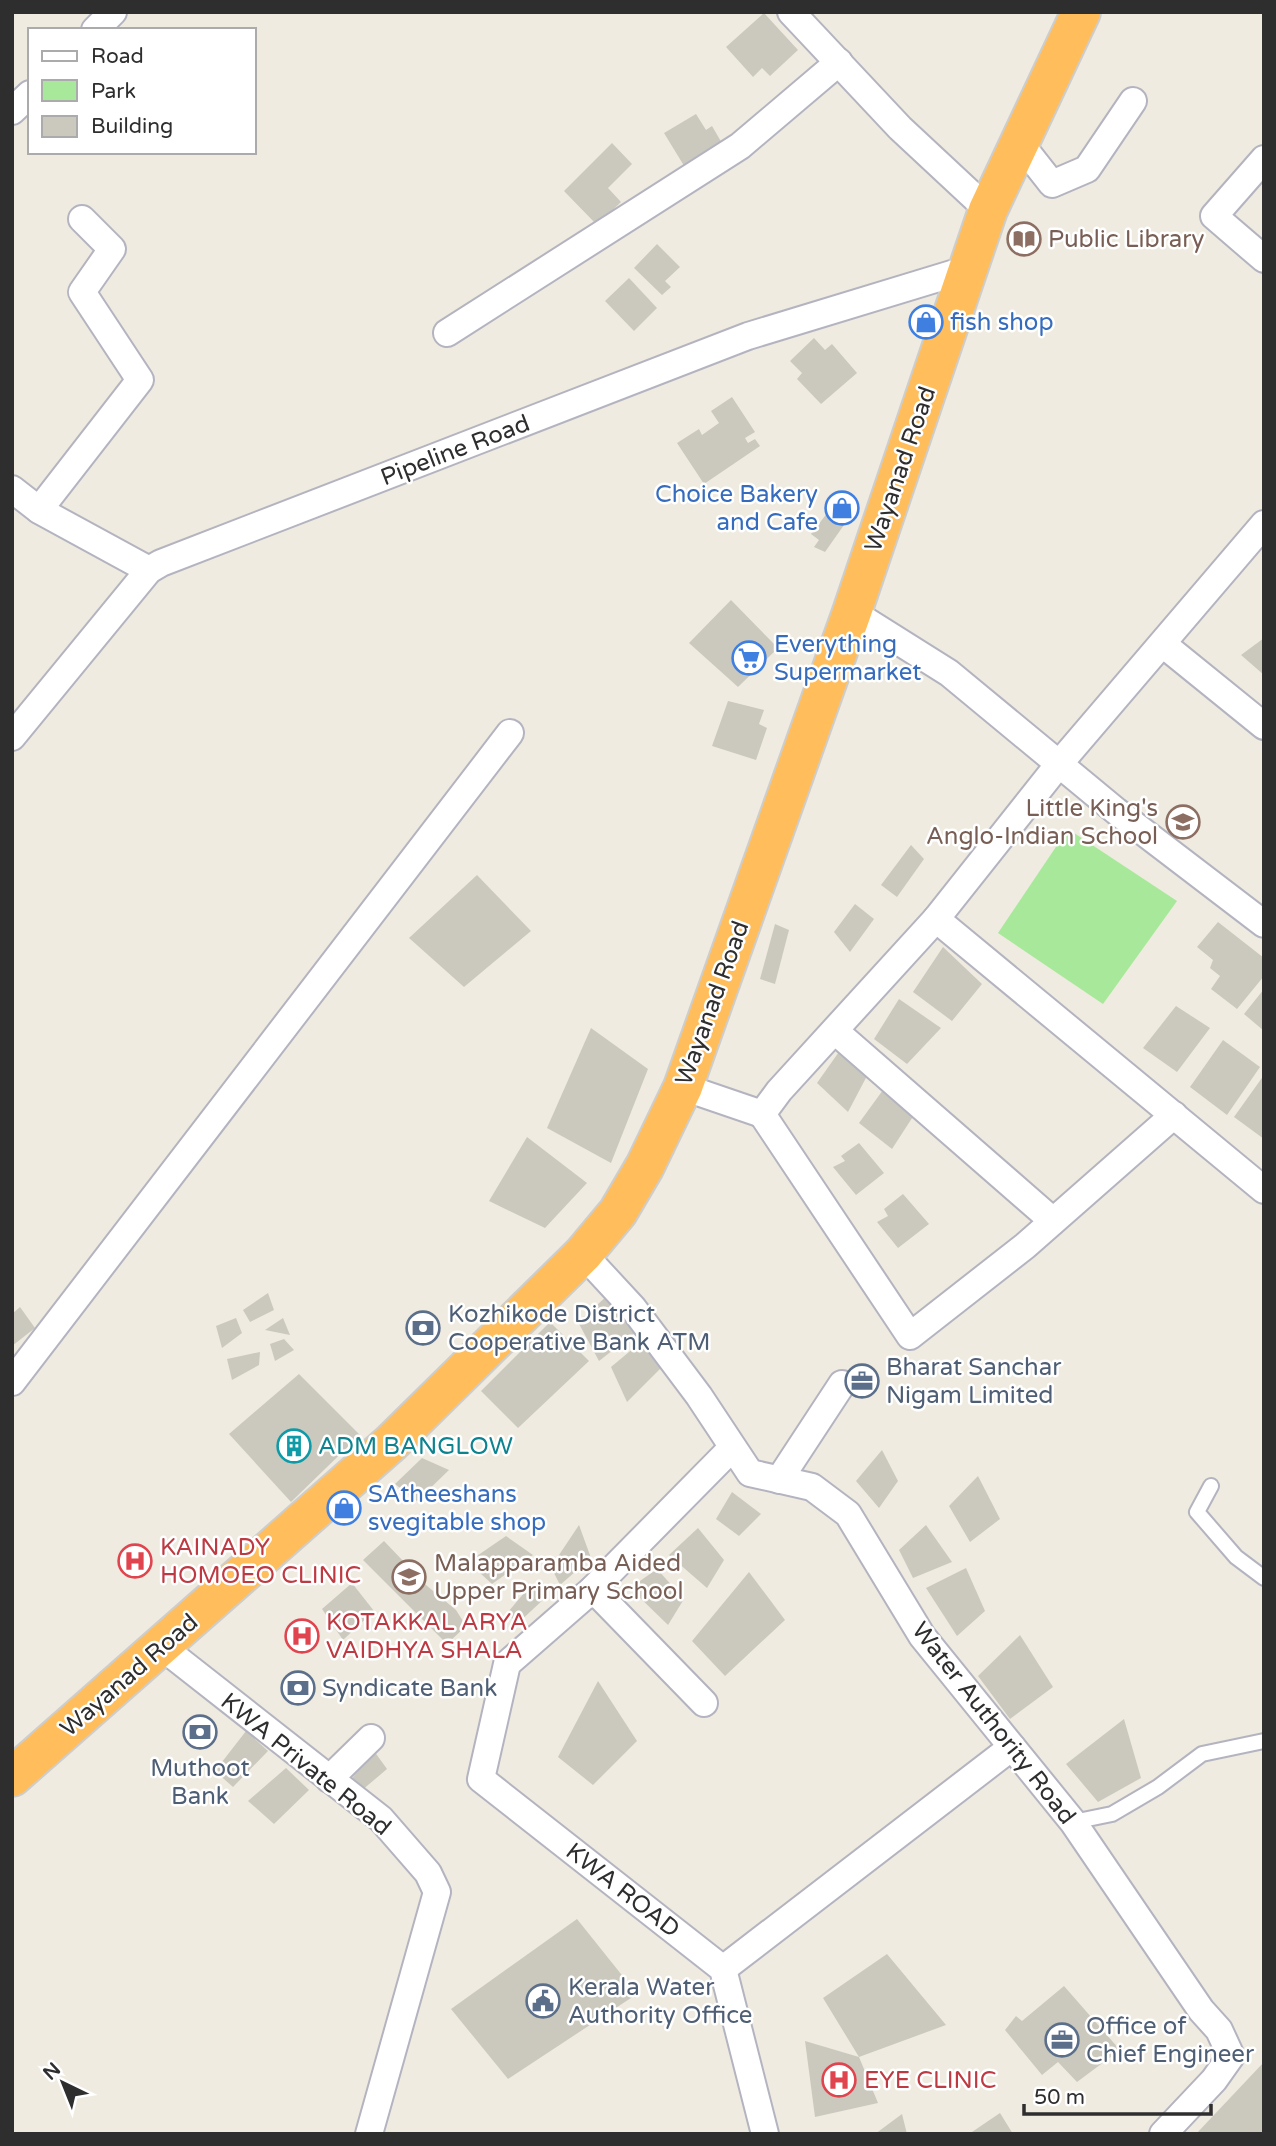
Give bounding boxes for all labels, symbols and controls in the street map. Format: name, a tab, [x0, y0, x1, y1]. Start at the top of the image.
legend	[28, 28, 256, 154]
text: Road	[91, 44, 144, 69]
text: Park	[91, 79, 136, 104]
text: Building	[91, 114, 173, 139]
library icon: Public Library	[1005, 220, 1043, 258]
place label: Public Library	[1048, 225, 1205, 254]
shop icon: fish shop	[907, 303, 945, 341]
place label: fish shop	[950, 308, 1054, 337]
street label: Wayanad Road	[859, 383, 942, 555]
street label: Pipeline Road	[377, 409, 534, 492]
place label: Choice Bakery and Cafe	[655, 480, 818, 537]
shop icon: Choice Bakery and Cafe	[823, 489, 861, 527]
place label: Everything Supermarket	[774, 630, 921, 687]
supermarket icon: Everything Supermarket	[730, 639, 768, 677]
place label: Little King's Anglo-Indian School	[926, 794, 1158, 851]
school or university icon: Little King's Anglo-Indian School	[1164, 803, 1202, 841]
street label: Wayanad Road	[669, 917, 756, 1089]
place label: Kozhikode District Cooperative Bank ATM	[448, 1300, 710, 1357]
bank icon: Kozhikode District Cooperative Bank ATM	[404, 1309, 442, 1347]
place label: Bharat Sanchar Nigam Limited	[886, 1353, 1062, 1410]
office icon: Bharat Sanchar Nigam Limited	[843, 1362, 881, 1400]
building icon: ADM BANGLOW	[275, 1427, 313, 1465]
place label: ADM BANGLOW	[318, 1432, 513, 1461]
place label: SAtheeshans svegitable shop	[368, 1480, 546, 1537]
shop icon: SAtheeshans svegitable shop	[325, 1489, 363, 1527]
place label: KAINADY HOMOEO CLINIC	[160, 1533, 361, 1590]
hospital icon: KAINADY HOMOEO CLINIC	[116, 1542, 154, 1580]
place label: Malapparamba Aided Upper Primary School	[434, 1549, 683, 1606]
school or university icon: Malapparamba Aided Upper Primary School	[390, 1558, 428, 1596]
street label: Wayanad Road	[55, 1608, 204, 1743]
place label: KOTAKKAL ARYA VAIDHYA SHALA	[326, 1608, 528, 1665]
street label: Water Authority Road	[906, 1616, 1082, 1830]
hospital icon: KOTAKKAL ARYA VAIDHYA SHALA	[283, 1617, 321, 1655]
bank icon: Syndicate Bank	[279, 1669, 317, 1707]
place label: Syndicate Bank	[322, 1674, 497, 1703]
street label: KWA Private Road	[215, 1687, 397, 1842]
bank icon: Muthoot Bank	[181, 1713, 219, 1751]
place label: Muthoot Bank	[150, 1754, 250, 1811]
street label: KWA ROAD	[560, 1837, 685, 1944]
place label: Kerala Water Authority Office	[568, 1973, 752, 2030]
public building icon: Kerala Water Authority Office	[524, 1982, 562, 2020]
place label: Office of Chief Engineer	[1086, 2012, 1255, 2069]
office icon: Office of Chief Engineer	[1043, 2021, 1081, 2059]
north arrow	[28, 2048, 98, 2118]
text: N	[39, 2058, 65, 2085]
hospital icon: EYE CLINIC	[820, 2061, 858, 2099]
place label: EYE CLINIC	[864, 2066, 996, 2095]
scale bar	[1024, 2072, 1211, 2116]
text: 50 m	[1034, 2085, 1085, 2110]

